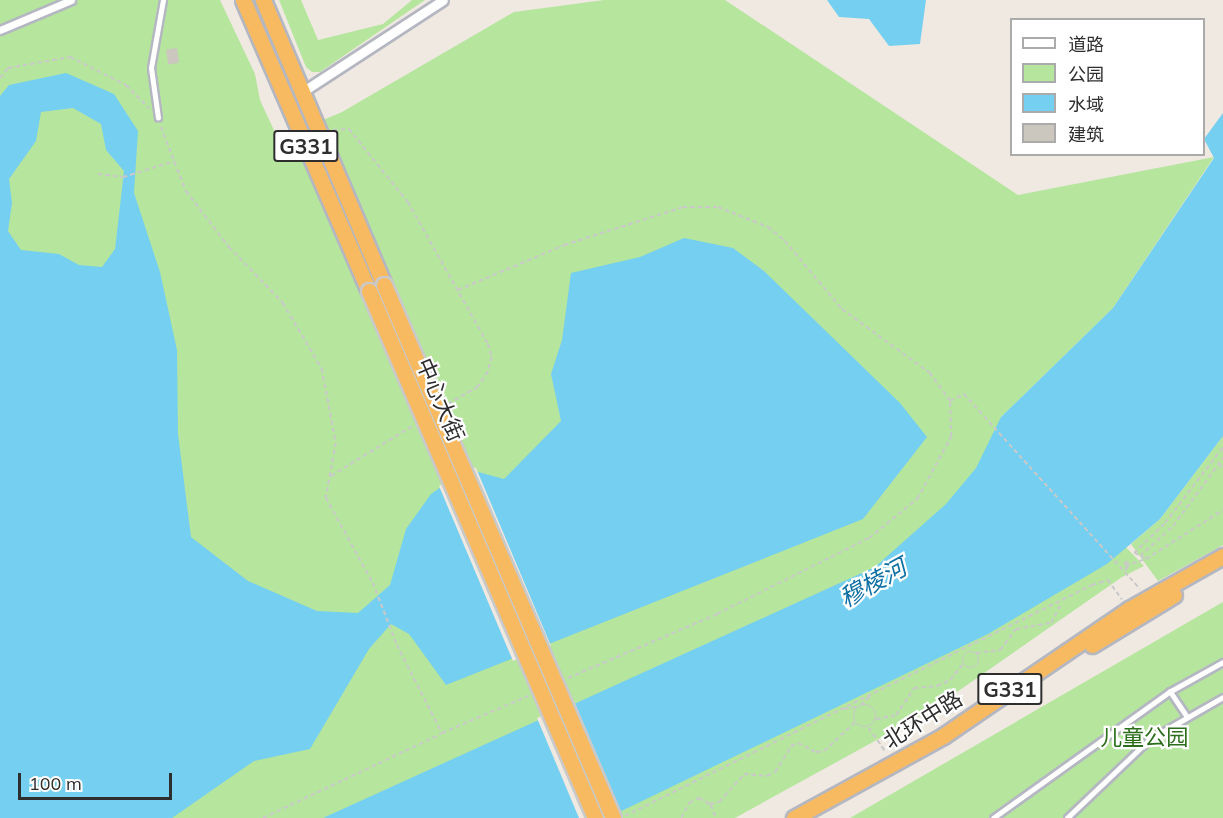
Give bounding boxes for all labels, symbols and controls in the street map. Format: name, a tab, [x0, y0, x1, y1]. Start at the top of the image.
legend	[1010, 18, 1205, 156]
text: 道路	[1068, 33, 1104, 56]
text: 公园	[1068, 63, 1104, 86]
text: 水域	[1068, 93, 1104, 116]
text: 建筑	[1068, 123, 1104, 146]
road number: G331	[273, 128, 339, 164]
street label: 中心大街	[411, 354, 469, 446]
water label: 穆棱河	[835, 553, 911, 613]
road number: G331	[977, 671, 1043, 707]
street label: 北环中路	[879, 685, 967, 755]
park label: 儿童公园	[1100, 725, 1188, 751]
scale bar	[21, 761, 176, 799]
text: 100 m	[29, 772, 82, 795]

